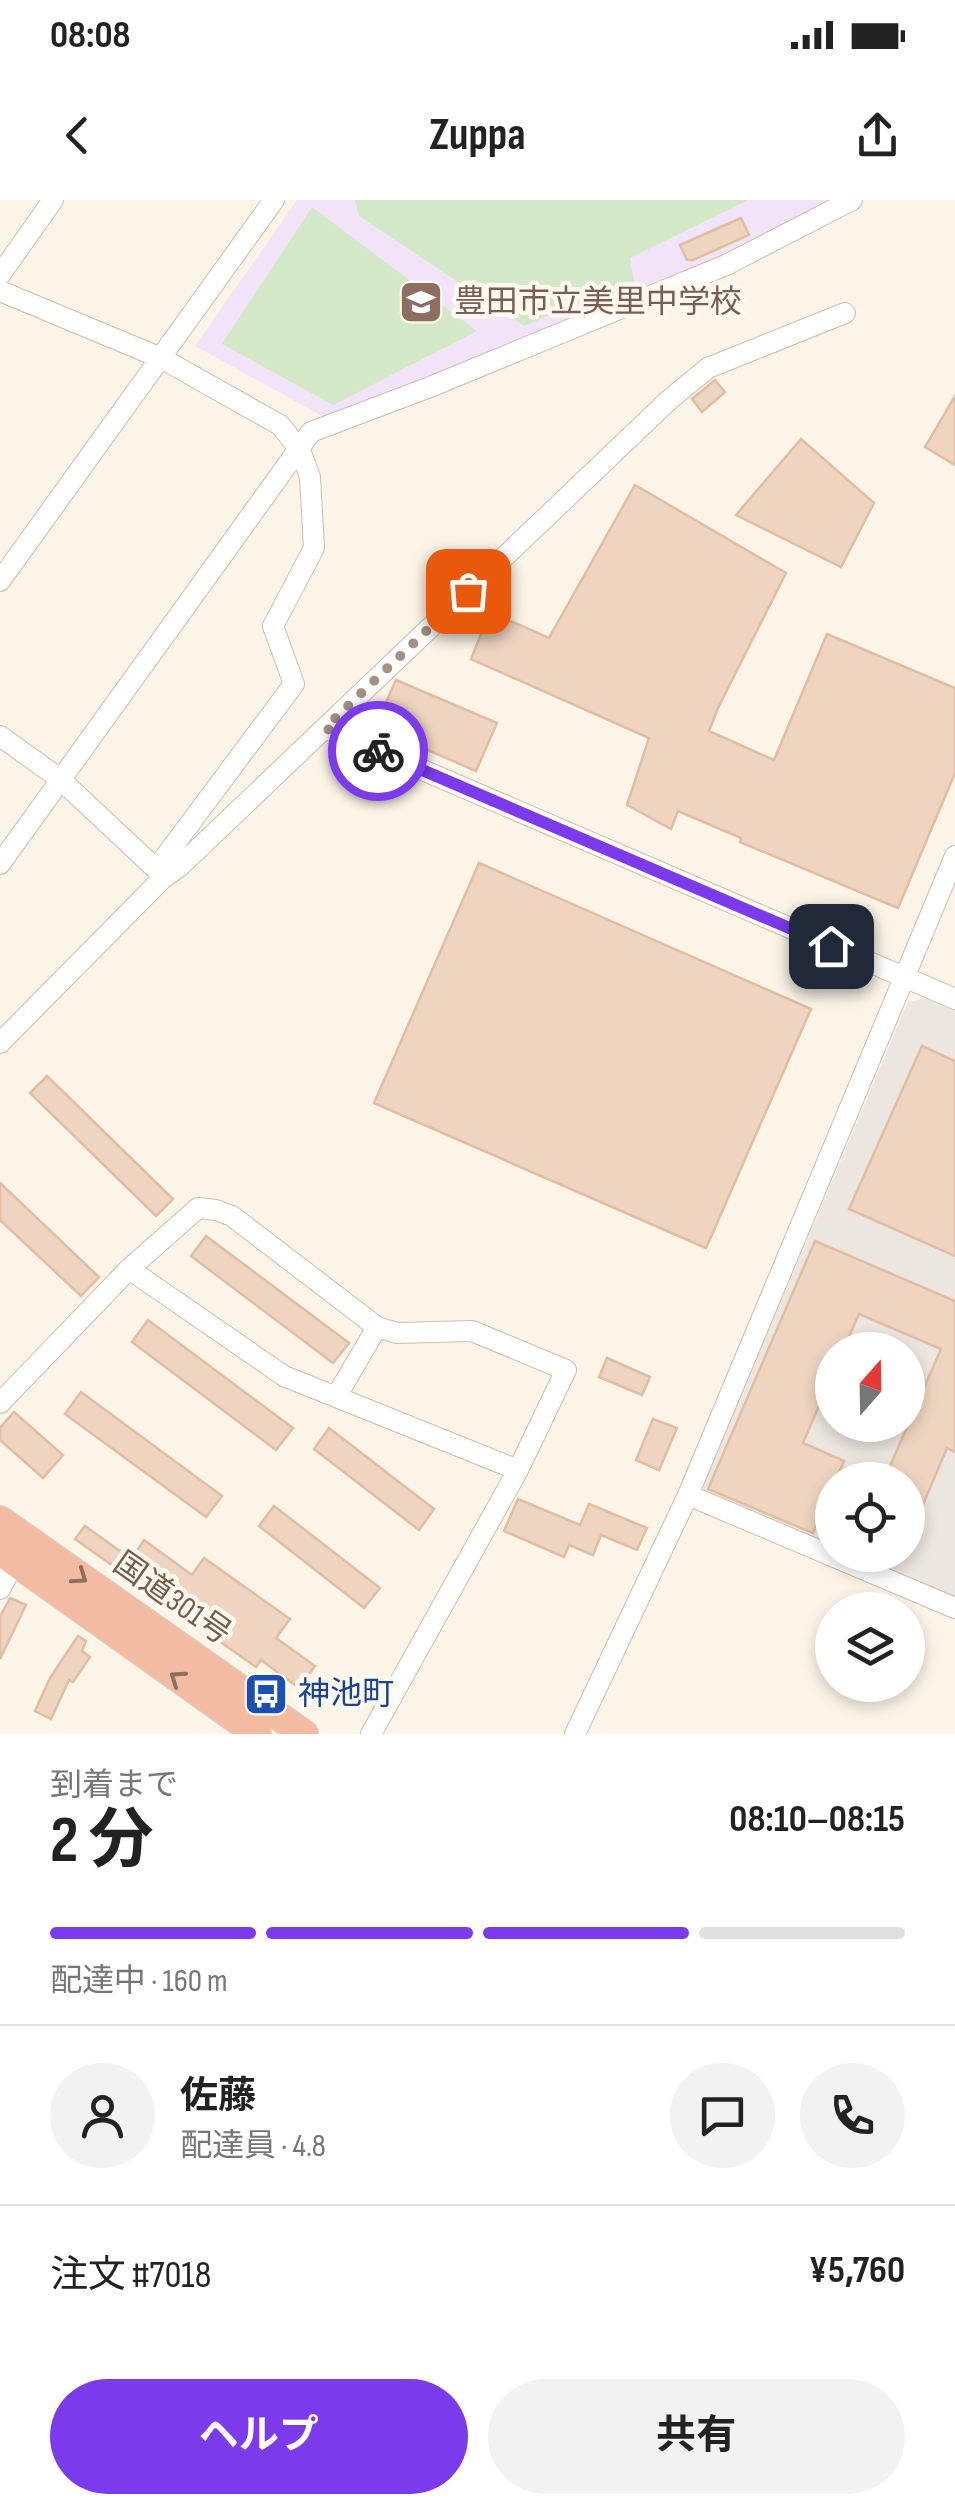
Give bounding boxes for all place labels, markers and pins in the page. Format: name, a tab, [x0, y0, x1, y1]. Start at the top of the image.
school or university icon: 豊田市立美里中学校	[398, 279, 444, 325]
place label: 豊田市立美里中学校	[454, 283, 742, 322]
pin	[426, 549, 511, 634]
pin	[789, 904, 874, 989]
bus stop icon: 神池町	[243, 1671, 289, 1717]
place label: 神池町	[298, 1675, 394, 1714]

